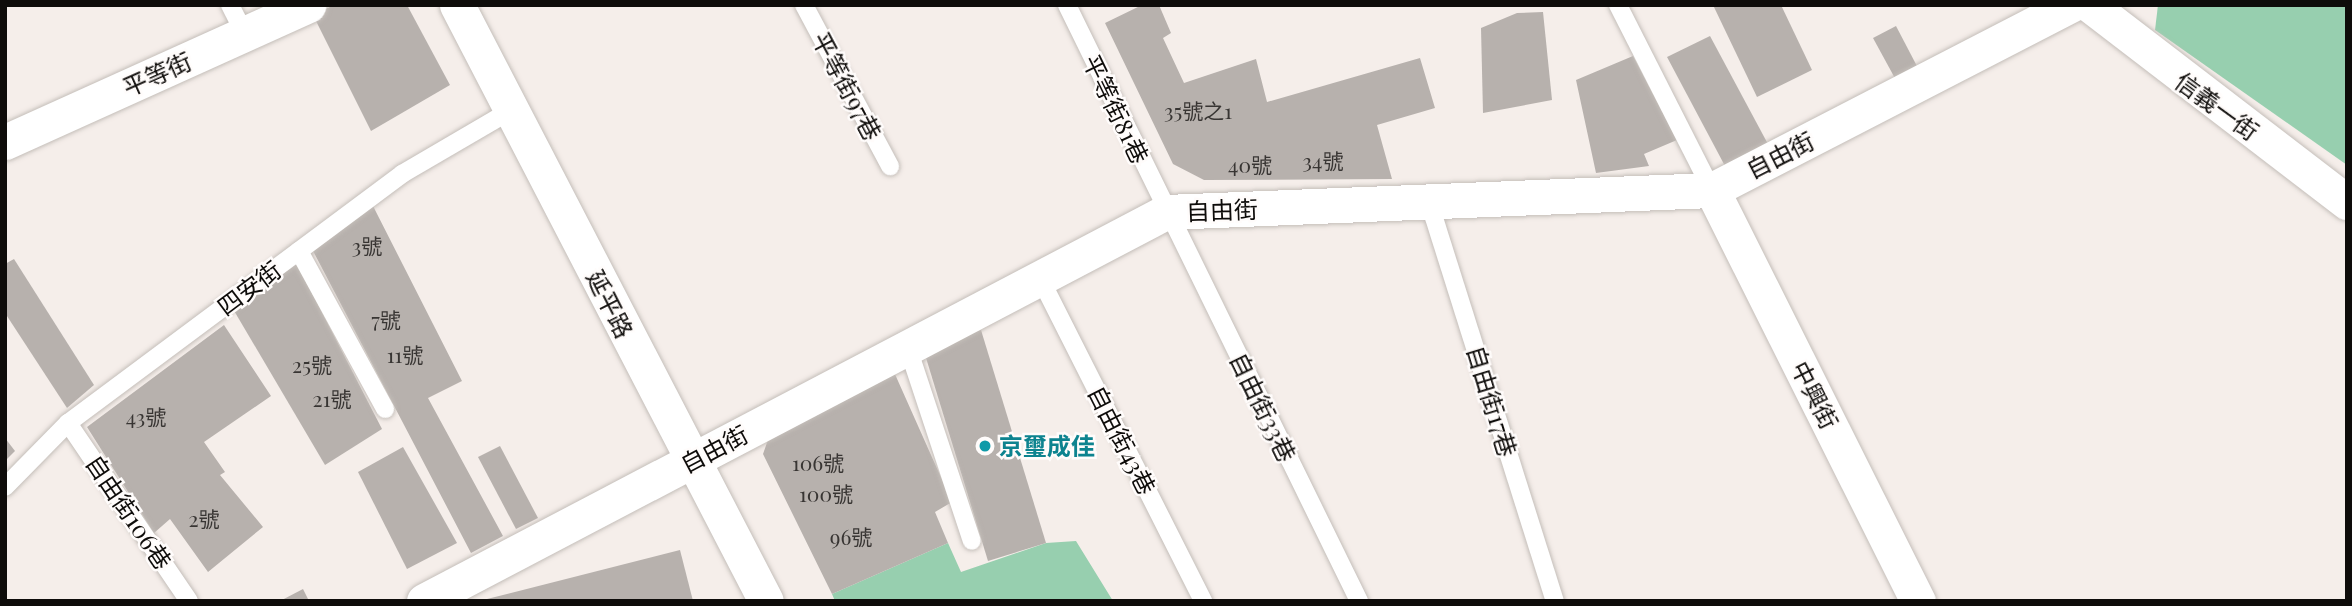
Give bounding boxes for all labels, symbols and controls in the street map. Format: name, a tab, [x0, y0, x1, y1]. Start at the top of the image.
street label: 平等街97巷	[807, 27, 887, 145]
street label: 平等街	[118, 46, 196, 102]
street label: 平等街81巷	[1077, 50, 1155, 168]
street label: 信義一街	[2170, 66, 2264, 146]
house number: 35號之1	[1164, 97, 1232, 123]
street label: 自由街	[1741, 126, 1819, 184]
house number: 34號	[1303, 147, 1343, 173]
house number: 40號	[1228, 151, 1272, 177]
street label: 自由街	[1186, 194, 1258, 226]
house number: 3號	[352, 232, 382, 258]
street label: 四安街	[212, 255, 286, 321]
street label: 延平路	[581, 265, 639, 343]
house number: 7號	[371, 306, 401, 332]
house number: 11號	[387, 341, 423, 367]
street label: 自由街17巷	[1461, 342, 1523, 460]
street label: 自由街33巷	[1224, 348, 1302, 466]
house number: 25號	[292, 351, 332, 377]
street label: 中興街	[1786, 356, 1844, 434]
street label: 自由街43巷	[1082, 381, 1162, 499]
house number: 21號	[313, 385, 351, 411]
house number: 43號	[126, 403, 166, 429]
street label: 自由街	[675, 419, 753, 479]
place label: 京璽成佳	[999, 432, 1095, 460]
marker: 京璽成佳	[977, 438, 993, 454]
street label: 自由街106巷	[80, 449, 178, 575]
house number: 106號	[792, 449, 844, 475]
house number: 100號	[799, 480, 853, 506]
house number: 2號	[188, 505, 220, 531]
house number: 96號	[830, 523, 872, 549]

